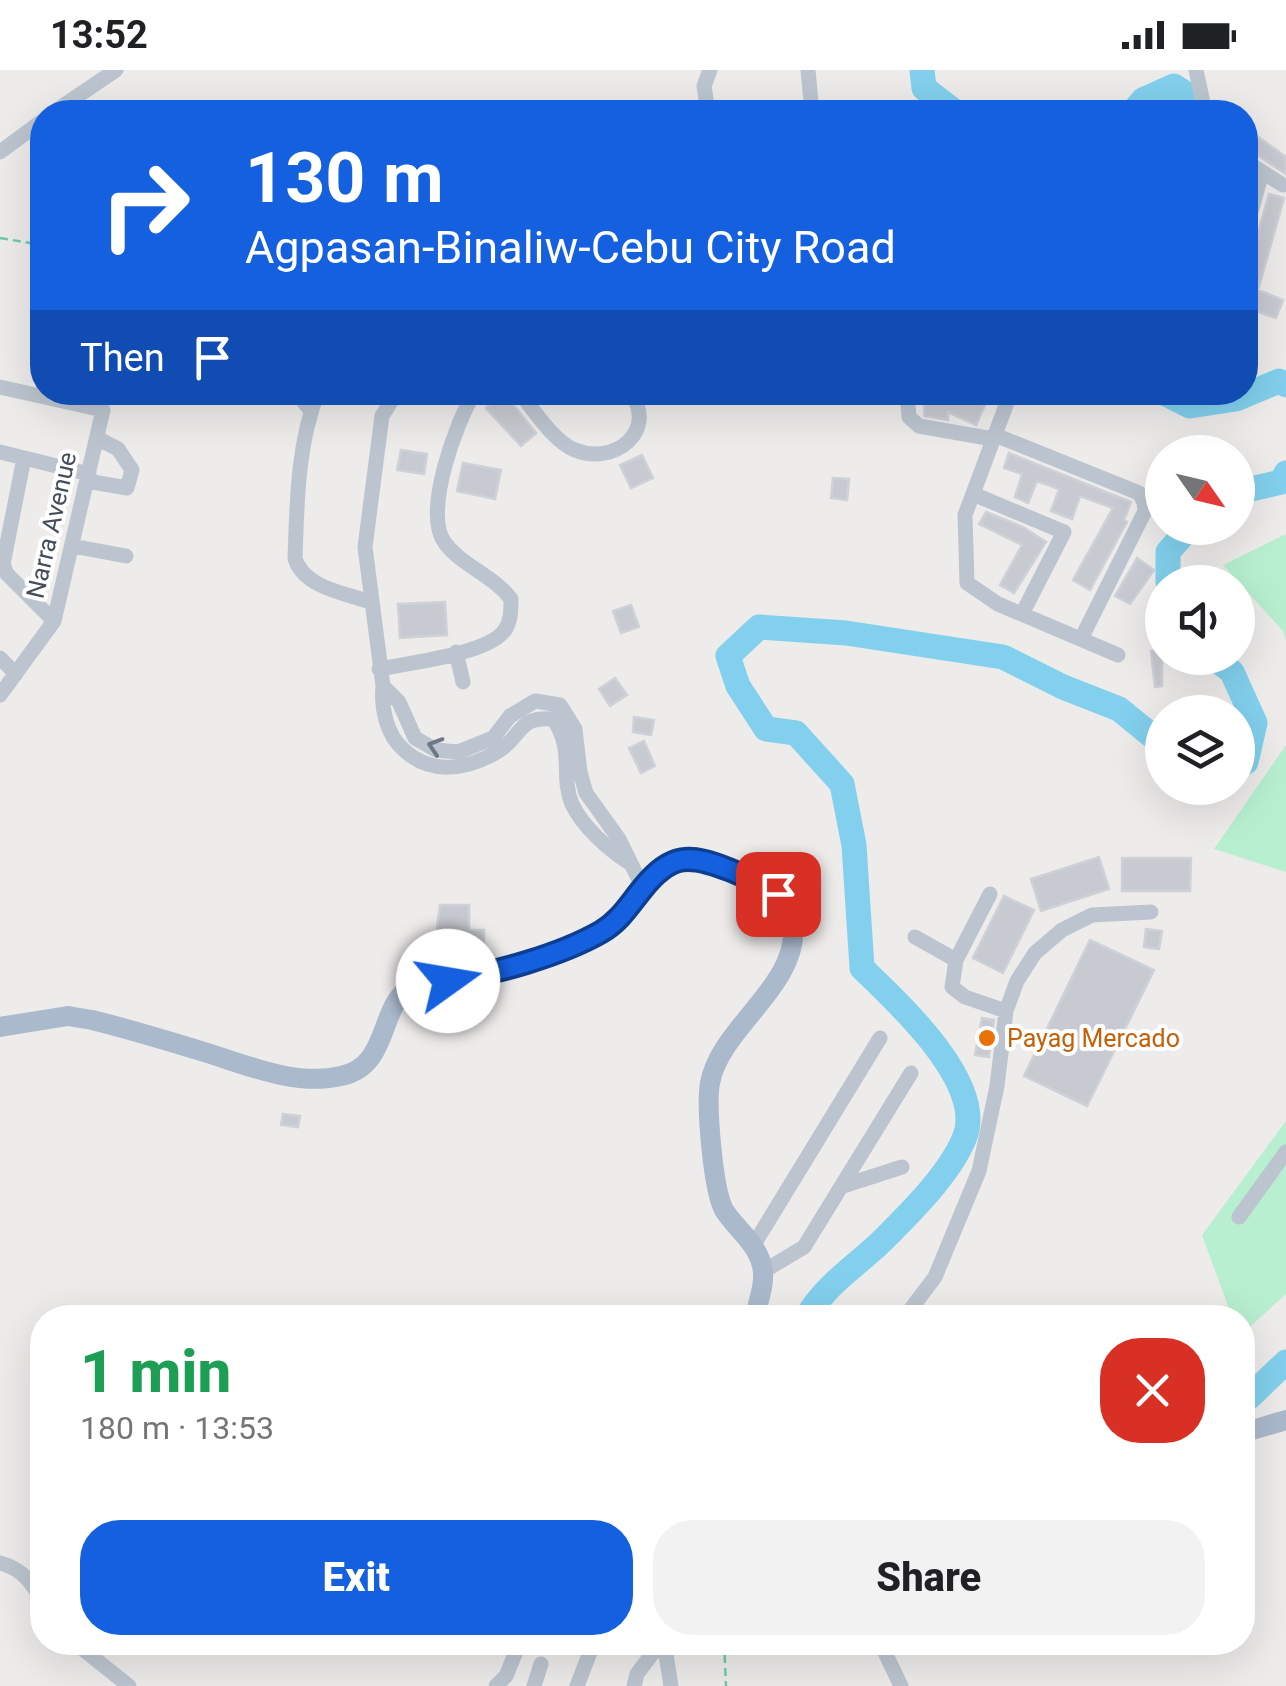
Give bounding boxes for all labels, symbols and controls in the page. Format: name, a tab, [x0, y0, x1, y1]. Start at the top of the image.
text: 13:52	[50, 13, 148, 57]
text: 130 m	[245, 137, 444, 219]
icon: right	[80, 140, 210, 270]
text: Agpasan-Binaliw-Cebu City Road	[245, 221, 896, 274]
icon: arrive	[185, 330, 240, 385]
text: Then	[80, 336, 165, 380]
north arrow	[1145, 435, 1255, 545]
map controls	[1145, 435, 1255, 805]
street label: Narra Avenue	[21, 449, 82, 601]
button: sound	[1145, 565, 1255, 675]
button: layers	[1145, 695, 1255, 805]
one-way arrow	[427, 737, 445, 757]
pin	[736, 852, 821, 937]
icon: arrive	[751, 867, 806, 922]
position arrow	[396, 929, 500, 1033]
place label: Payag Mercado	[1007, 1024, 1180, 1053]
marker: Payag Mercado	[976, 1027, 998, 1049]
text: 1 min	[80, 1336, 231, 1407]
button: close	[1100, 1338, 1205, 1443]
text: 180 m · 13:53	[80, 1409, 274, 1447]
button: Exit	[80, 1520, 633, 1635]
button: Share	[653, 1520, 1205, 1635]

